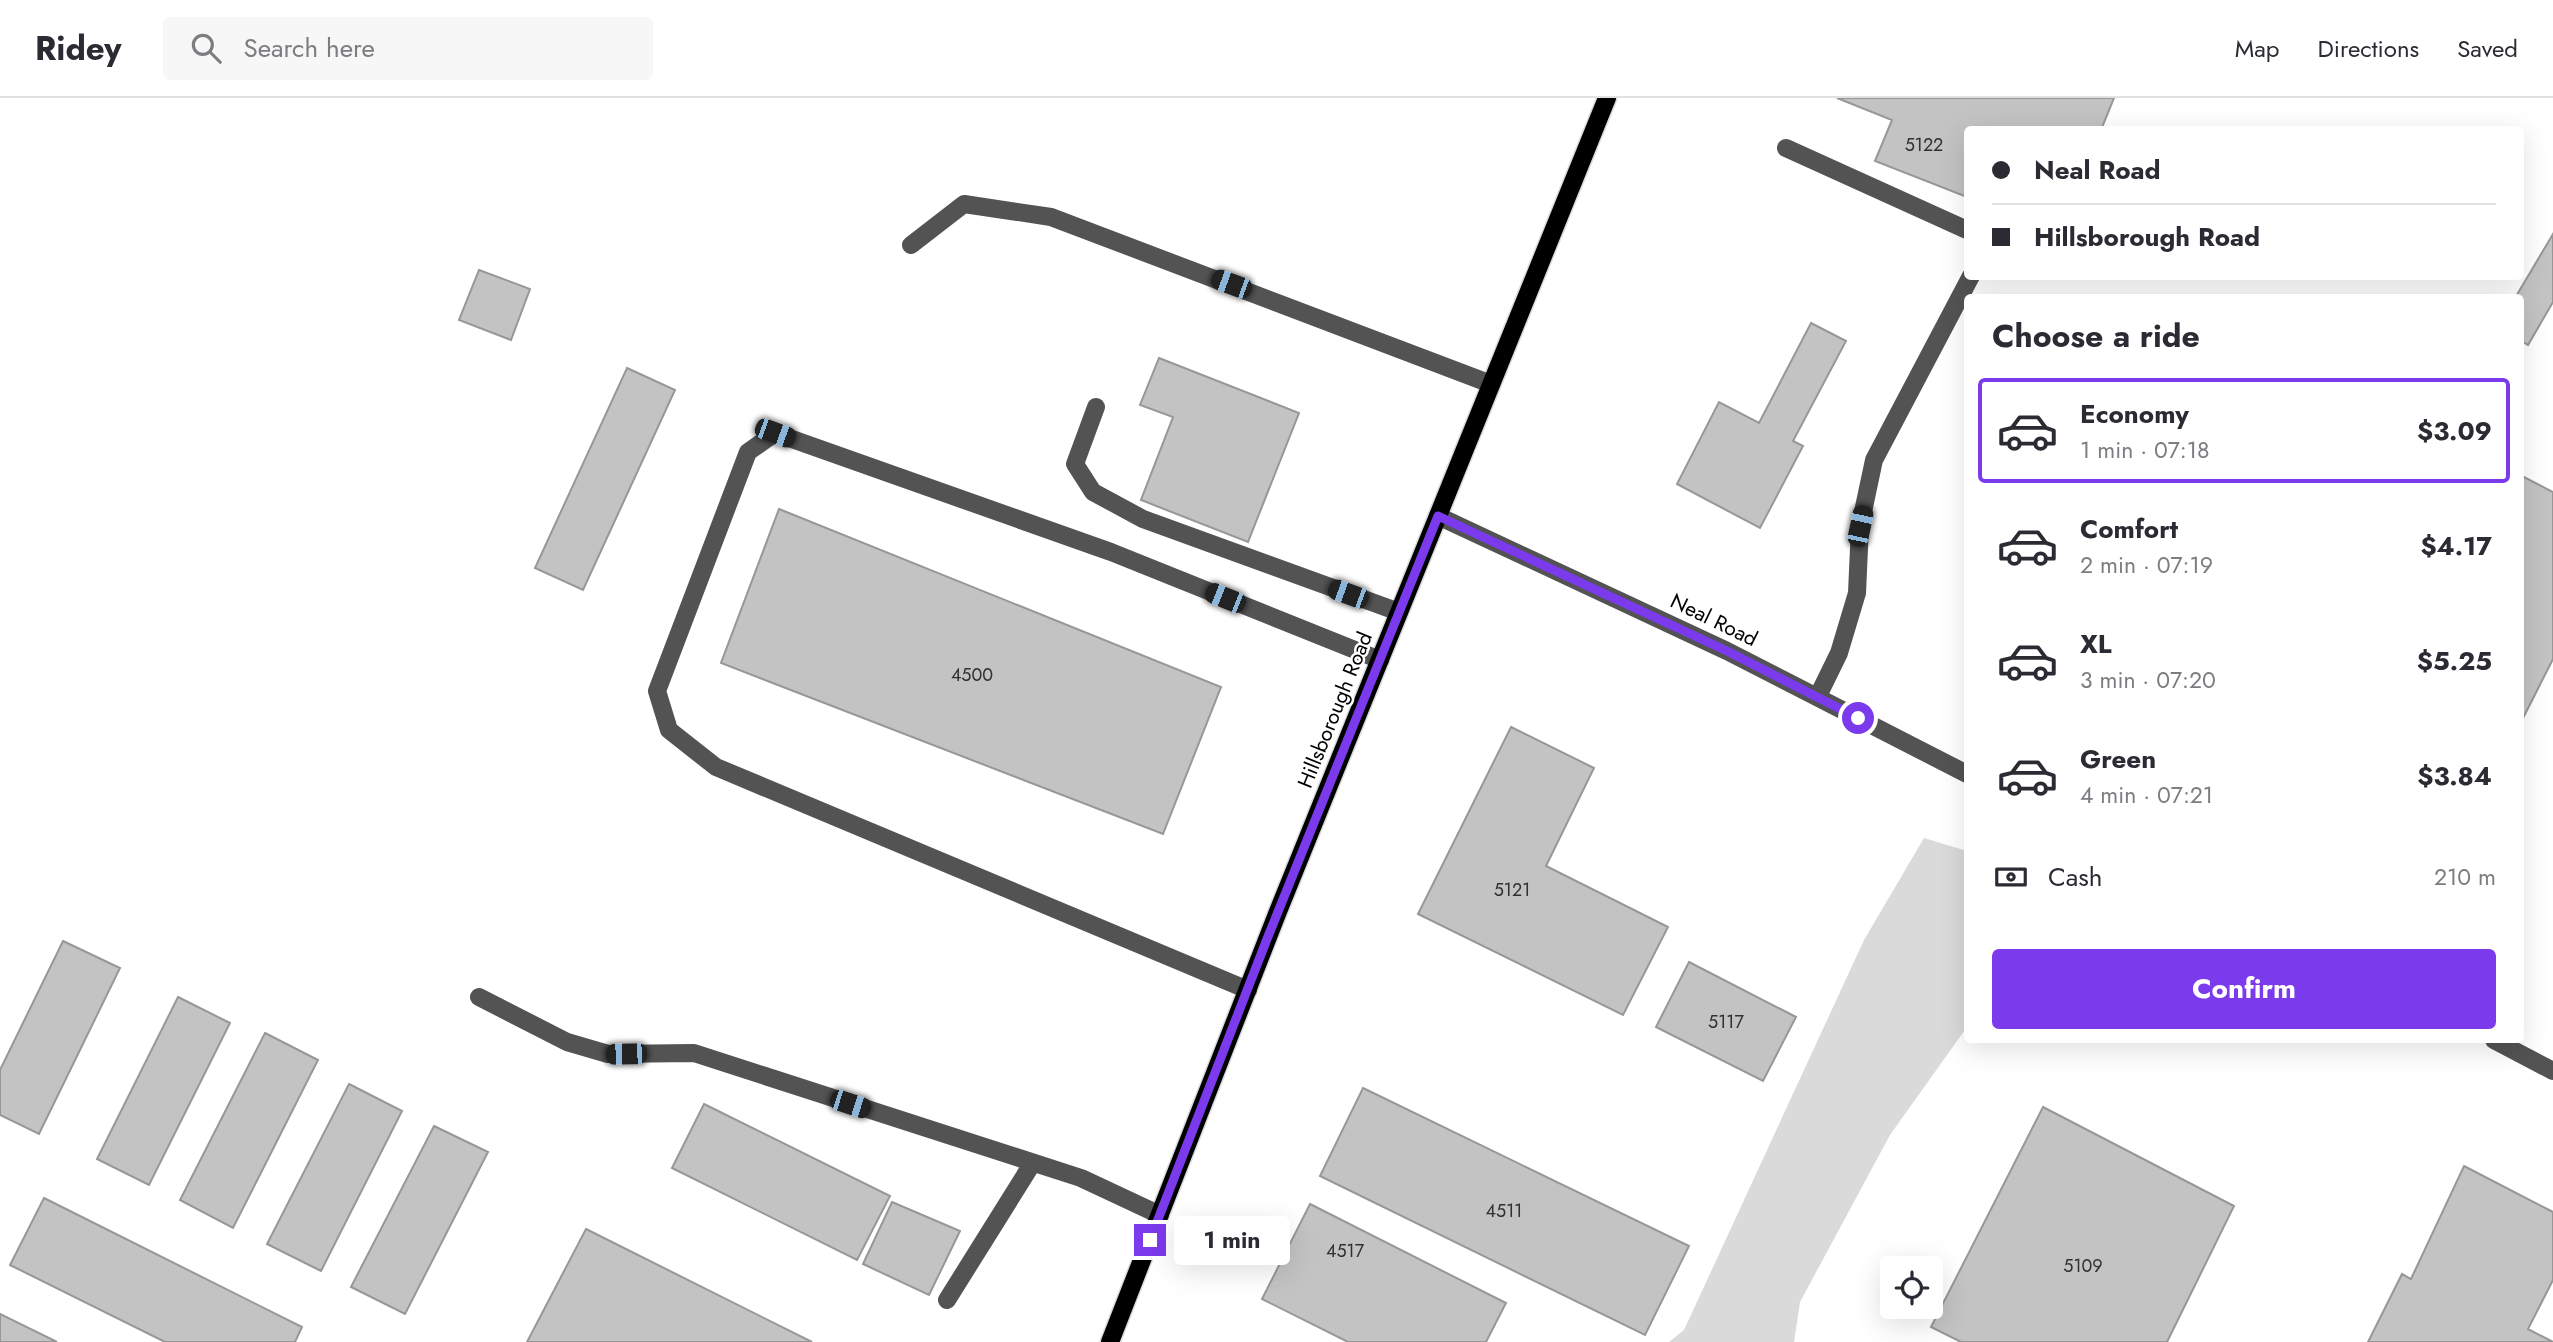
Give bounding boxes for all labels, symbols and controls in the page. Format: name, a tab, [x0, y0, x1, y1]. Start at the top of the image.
search box	[163, 17, 653, 80]
text: Ridey	[35, 25, 121, 72]
icon: search	[187, 29, 225, 67]
text: Search here	[243, 29, 375, 67]
text: Map	[2235, 31, 2280, 66]
text: Directions	[2318, 31, 2419, 66]
text: Saved	[2457, 31, 2518, 66]
house number: 5122	[1905, 132, 1943, 158]
text: Neal Road	[2034, 151, 2161, 189]
text: Hillsborough Road	[2034, 218, 2260, 256]
car	[1208, 267, 1255, 301]
text: Choose a ride	[1992, 313, 2200, 359]
text: Economy	[2080, 395, 2189, 433]
icon: car	[1996, 399, 2059, 462]
text: $3.09	[2417, 412, 2492, 450]
car	[752, 416, 799, 450]
text: 1 min · 07:18	[2080, 433, 2210, 467]
car	[1846, 503, 1875, 549]
text: Comfort	[2080, 510, 2178, 548]
icon: car	[1996, 514, 2059, 577]
text: $4.17	[2420, 527, 2492, 565]
text: 2 min · 07:19	[2080, 548, 2213, 582]
car	[1325, 577, 1372, 611]
car	[1202, 580, 1249, 616]
street label: Neal Road	[1665, 586, 1763, 654]
text: XL	[2080, 625, 2112, 663]
street label: Hillsborough Road	[1290, 627, 1380, 793]
icon: car	[1996, 629, 2059, 692]
text: $5.25	[2417, 642, 2492, 680]
house number: 4500	[951, 662, 993, 688]
text: 3 min · 07:20	[2080, 663, 2216, 697]
route start	[1842, 702, 1874, 734]
text: Green	[2080, 740, 2156, 778]
icon: car	[1996, 744, 2059, 807]
text: $3.84	[2417, 757, 2492, 795]
text: 4 min · 07:21	[2080, 778, 2213, 812]
icon: cash	[1992, 858, 2030, 896]
text: Cash	[2048, 858, 2102, 896]
text: 210 m	[2434, 860, 2496, 894]
house number: 5121	[1494, 877, 1530, 903]
button: Confirm	[1992, 949, 2496, 1029]
house number: 5117	[1708, 1009, 1744, 1035]
car	[605, 1043, 648, 1065]
car	[827, 1088, 874, 1120]
house number: 4511	[1486, 1198, 1522, 1224]
callout: 1 min	[1174, 1216, 1290, 1264]
text: 1 min	[1203, 1223, 1261, 1257]
route end	[1134, 1224, 1166, 1256]
house number: 4517	[1326, 1238, 1365, 1264]
house number: 5109	[2063, 1253, 2103, 1279]
map controls	[1880, 1256, 1943, 1319]
button: locate	[1880, 1256, 1943, 1319]

